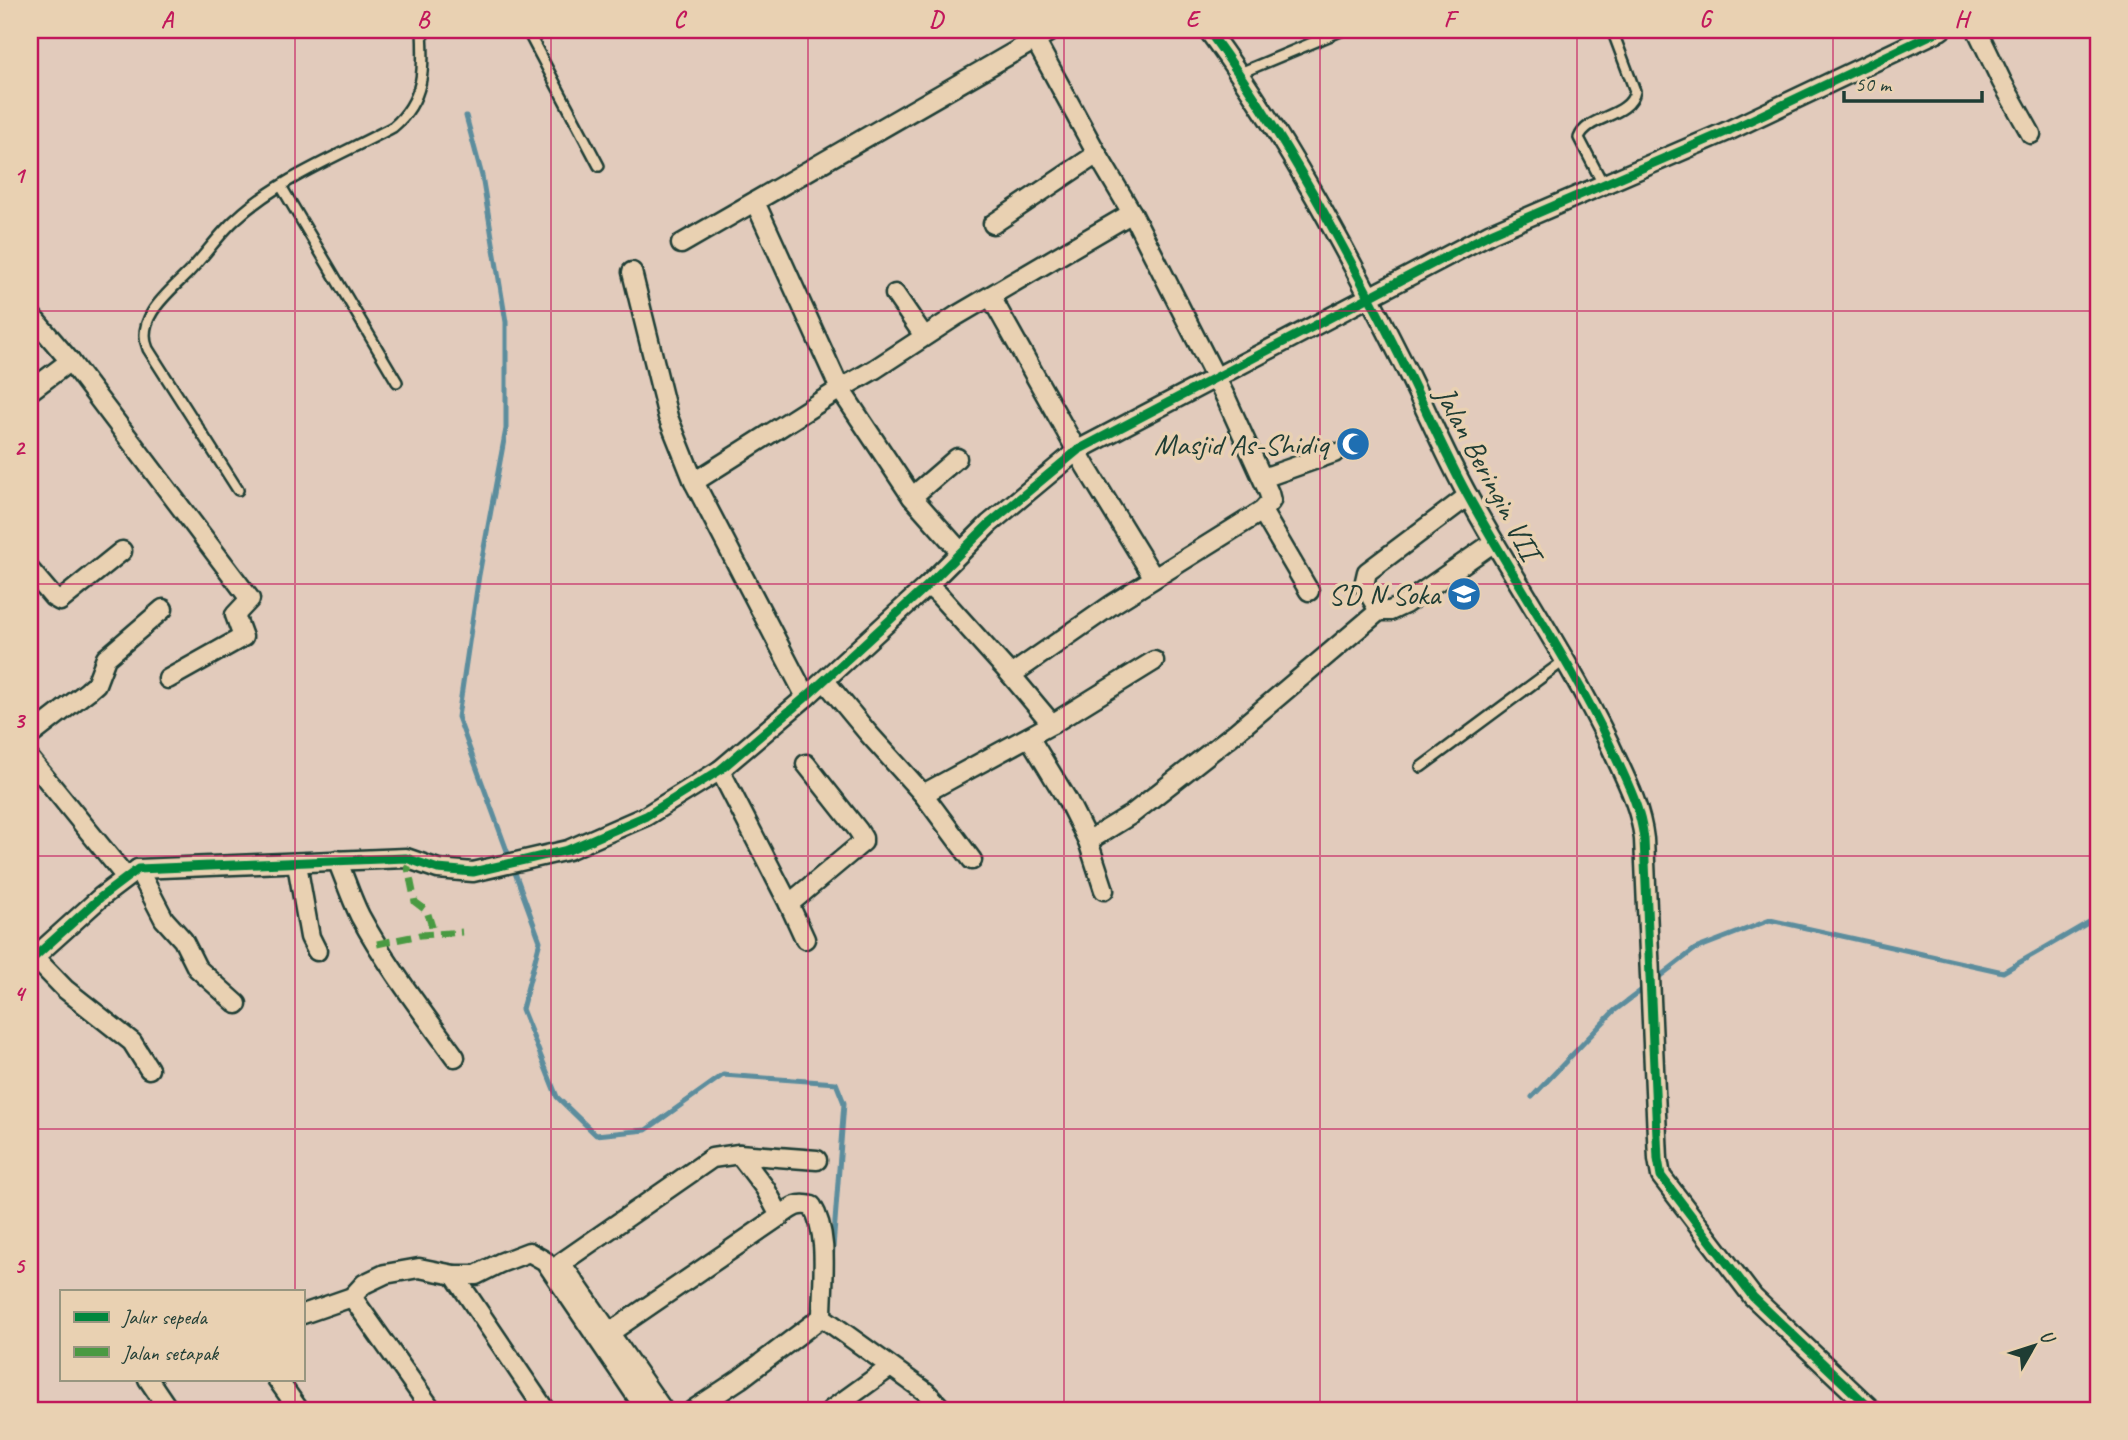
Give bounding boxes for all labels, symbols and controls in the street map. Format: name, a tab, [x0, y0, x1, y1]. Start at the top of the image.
text: A	[161, 5, 175, 34]
text: B	[417, 5, 431, 34]
text: C	[674, 5, 688, 34]
text: D	[929, 5, 945, 34]
text: E	[1186, 5, 1202, 34]
text: F	[1444, 5, 1460, 34]
text: G	[1699, 5, 1714, 34]
text: H	[1954, 5, 1972, 34]
scale bar	[1844, 60, 1983, 104]
text: 50 m	[1855, 71, 1893, 97]
text: 1	[14, 161, 27, 190]
street label: Jalan Beringin VII	[1425, 378, 1552, 572]
place label: Masjid As-Shidiq	[1154, 425, 1331, 463]
mosque icon: Masjid As-Shidiq	[1334, 425, 1372, 463]
text: 2	[14, 433, 27, 462]
place label: SD N Soka	[1328, 575, 1442, 613]
school or university icon: SD N Soka	[1445, 575, 1483, 613]
text: 3	[14, 706, 27, 735]
text: 4	[14, 979, 27, 1008]
text: 5	[14, 1251, 26, 1280]
legend	[60, 1290, 304, 1380]
text: Jalur sepeda	[121, 1304, 208, 1330]
north arrow	[1998, 1310, 2068, 1380]
text: U	[2034, 1325, 2061, 1350]
text: Jalan setapak	[121, 1340, 219, 1366]

